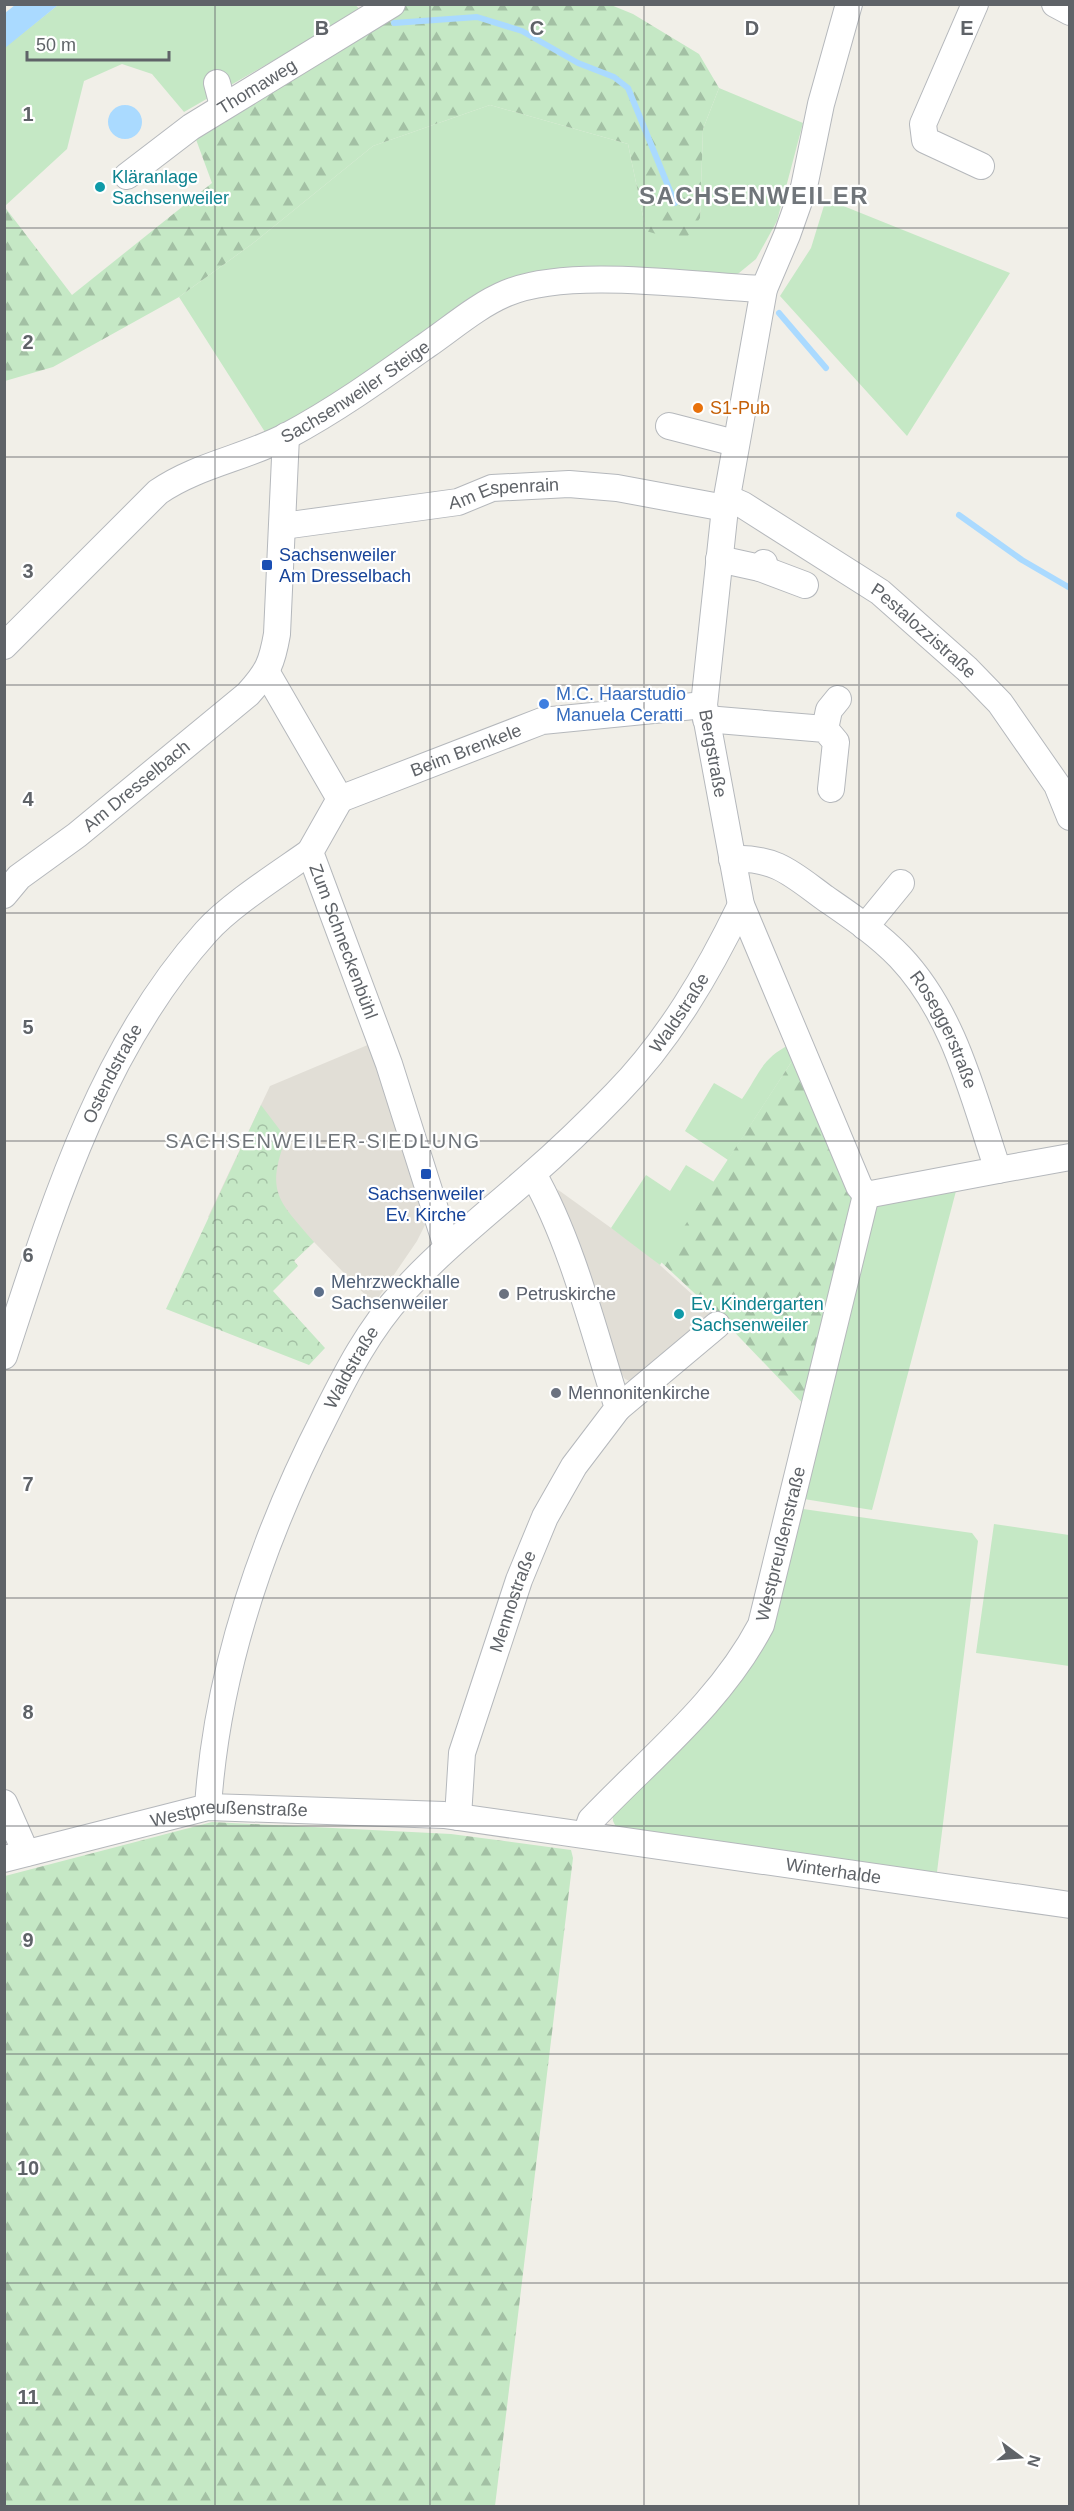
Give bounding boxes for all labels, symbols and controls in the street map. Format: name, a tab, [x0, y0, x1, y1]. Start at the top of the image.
text: B	[315, 17, 329, 39]
text: C	[530, 17, 544, 39]
text: D	[745, 17, 759, 39]
text: E	[960, 17, 974, 39]
scale bar	[27, 24, 170, 62]
text: 50 m	[36, 35, 76, 55]
street label: Thomaweg	[214, 55, 300, 118]
text: 1	[22, 103, 34, 125]
place label: Kläranlage Sachsenweiler	[112, 167, 229, 208]
marker: Kläranlage Sachsenweiler	[93, 180, 107, 194]
district label: SACHSENWEILER	[639, 182, 869, 209]
text: 2	[22, 331, 34, 353]
street label: Sachsenweiler Steige	[278, 336, 433, 447]
place label: S1-Pub	[710, 398, 770, 418]
marker: S1-Pub	[691, 401, 705, 415]
street label: Am Espenrain	[448, 475, 560, 513]
place label: Sachsenweiler Am Dresselbach	[279, 545, 411, 586]
marker: Sachsenweiler Am Dresselbach	[260, 558, 274, 572]
text: 3	[22, 560, 34, 582]
street label: Pestalozzistraße	[868, 579, 980, 682]
place label: M.C. Haarstudio Manuela Ceratti	[556, 684, 686, 725]
marker: M.C. Haarstudio Manuela Ceratti	[537, 697, 551, 711]
street label: Bergstraße	[695, 708, 731, 799]
street label: Beim Brenkele	[408, 720, 524, 781]
street label: Am Dresselbach	[79, 736, 194, 836]
text: 4	[22, 788, 34, 810]
street label: Zum Schneckenbühl	[305, 861, 381, 1022]
street label: Roseggerstraße	[906, 967, 981, 1091]
street label: Waldstraße	[646, 970, 713, 1057]
text: 5	[22, 1016, 34, 1038]
street label: Ostendstraße	[79, 1020, 146, 1126]
district label: SACHSENWEILER-SIEDLUNG	[165, 1130, 481, 1152]
marker: Sachsenweiler Ev. Kirche	[419, 1167, 433, 1181]
place label: Sachsenweiler Ev. Kirche	[367, 1184, 485, 1225]
text: 6	[22, 1244, 34, 1266]
place label: Mehrzweckhalle Sachsenweiler	[331, 1272, 460, 1313]
place label: Petruskirche	[516, 1284, 616, 1304]
marker: Mehrzweckhalle Sachsenweiler	[312, 1285, 326, 1299]
marker: Petruskirche	[497, 1287, 511, 1301]
place label: Ev. Kindergarten Sachsenweiler	[691, 1294, 824, 1335]
marker: Ev. Kindergarten Sachsenweiler	[672, 1307, 686, 1321]
street label: Waldstraße	[320, 1323, 383, 1412]
place label: Mennonitenkirche	[568, 1383, 710, 1403]
marker: Mennonitenkirche	[549, 1386, 563, 1400]
street label: Westpreußenstraße	[752, 1464, 809, 1624]
text: 7	[22, 1473, 34, 1495]
street label: Mennostraße	[486, 1548, 540, 1655]
text: 8	[22, 1701, 34, 1723]
street label: Westpreußenstraße	[148, 1797, 308, 1831]
street label: Winterhalde	[784, 1854, 882, 1888]
text: 9	[22, 1929, 34, 1951]
text: 10	[17, 2157, 39, 2179]
text: 11	[17, 2386, 39, 2408]
north arrow	[990, 2427, 1050, 2487]
text: N	[1024, 2453, 1044, 2469]

